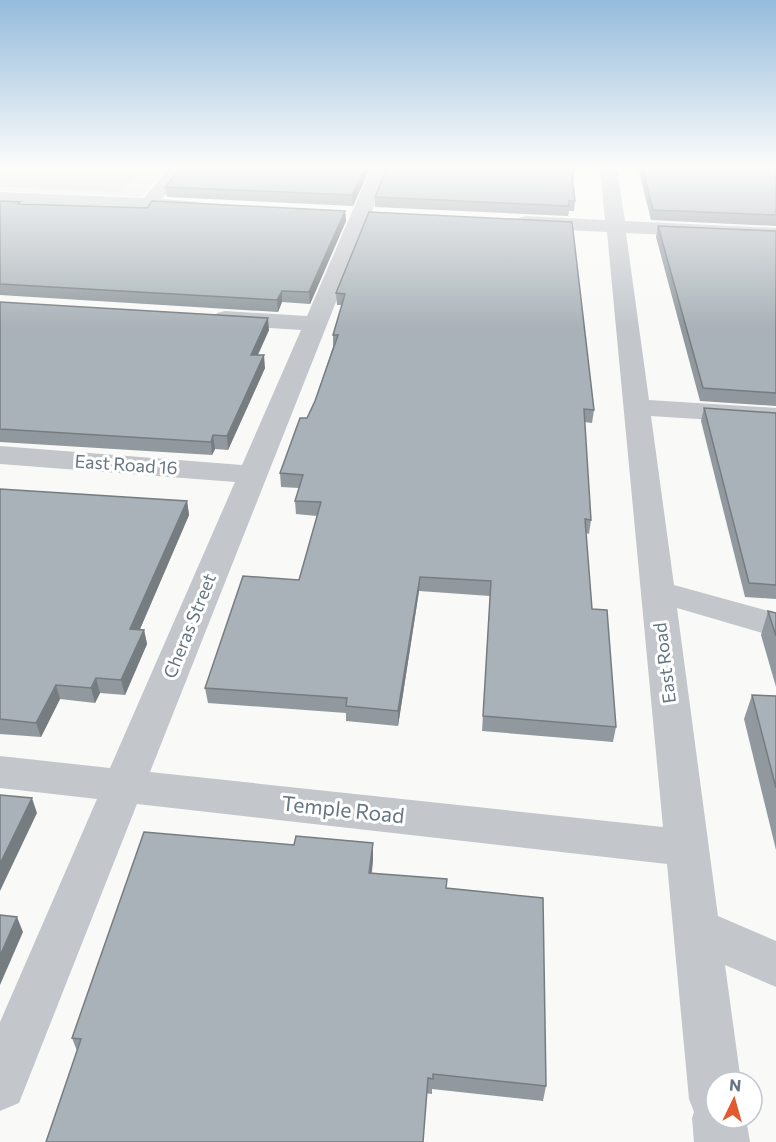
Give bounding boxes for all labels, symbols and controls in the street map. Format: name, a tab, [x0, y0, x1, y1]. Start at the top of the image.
street label: East Road 16	[74, 449, 178, 479]
street label: Cheras Street	[158, 570, 220, 681]
street label: East Road	[648, 622, 680, 705]
street label: Temple Road	[281, 790, 406, 827]
north arrow	[704, 1070, 764, 1130]
text: N	[729, 1075, 742, 1095]

